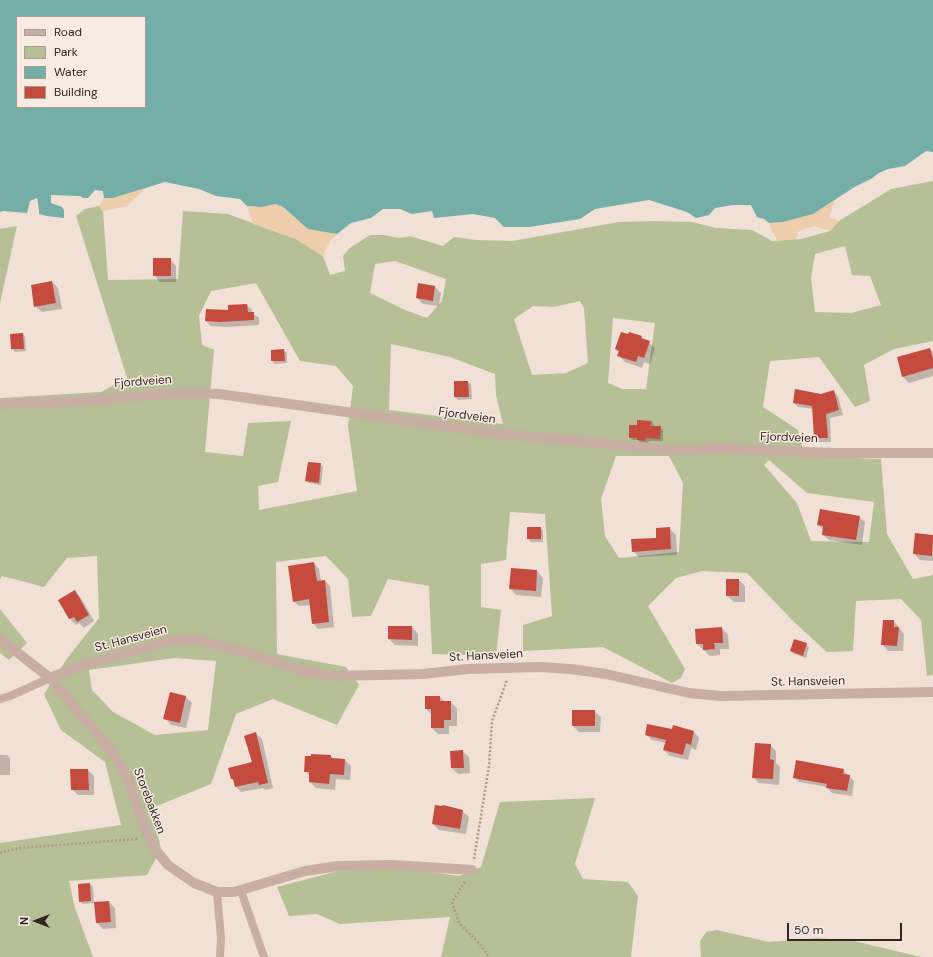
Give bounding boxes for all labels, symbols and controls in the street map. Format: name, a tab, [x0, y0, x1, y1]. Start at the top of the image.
legend	[16, 16, 146, 108]
text: Road	[54, 24, 82, 40]
text: Park	[54, 44, 78, 60]
text: Water	[54, 64, 87, 80]
text: Building	[54, 84, 98, 100]
street label: Fjordveien	[114, 373, 172, 391]
street label: Fjordveien	[437, 405, 497, 427]
street label: Fjordveien	[760, 430, 818, 446]
street label: St. Hansveien	[93, 622, 169, 656]
street label: St. Hansveien	[449, 647, 523, 665]
street label: St. Hansveien	[771, 674, 845, 690]
street label: Storebakken	[130, 766, 168, 836]
north arrow	[16, 901, 56, 941]
scale bar	[789, 915, 904, 941]
text: N	[17, 917, 31, 925]
text: 50 m	[794, 922, 823, 938]

